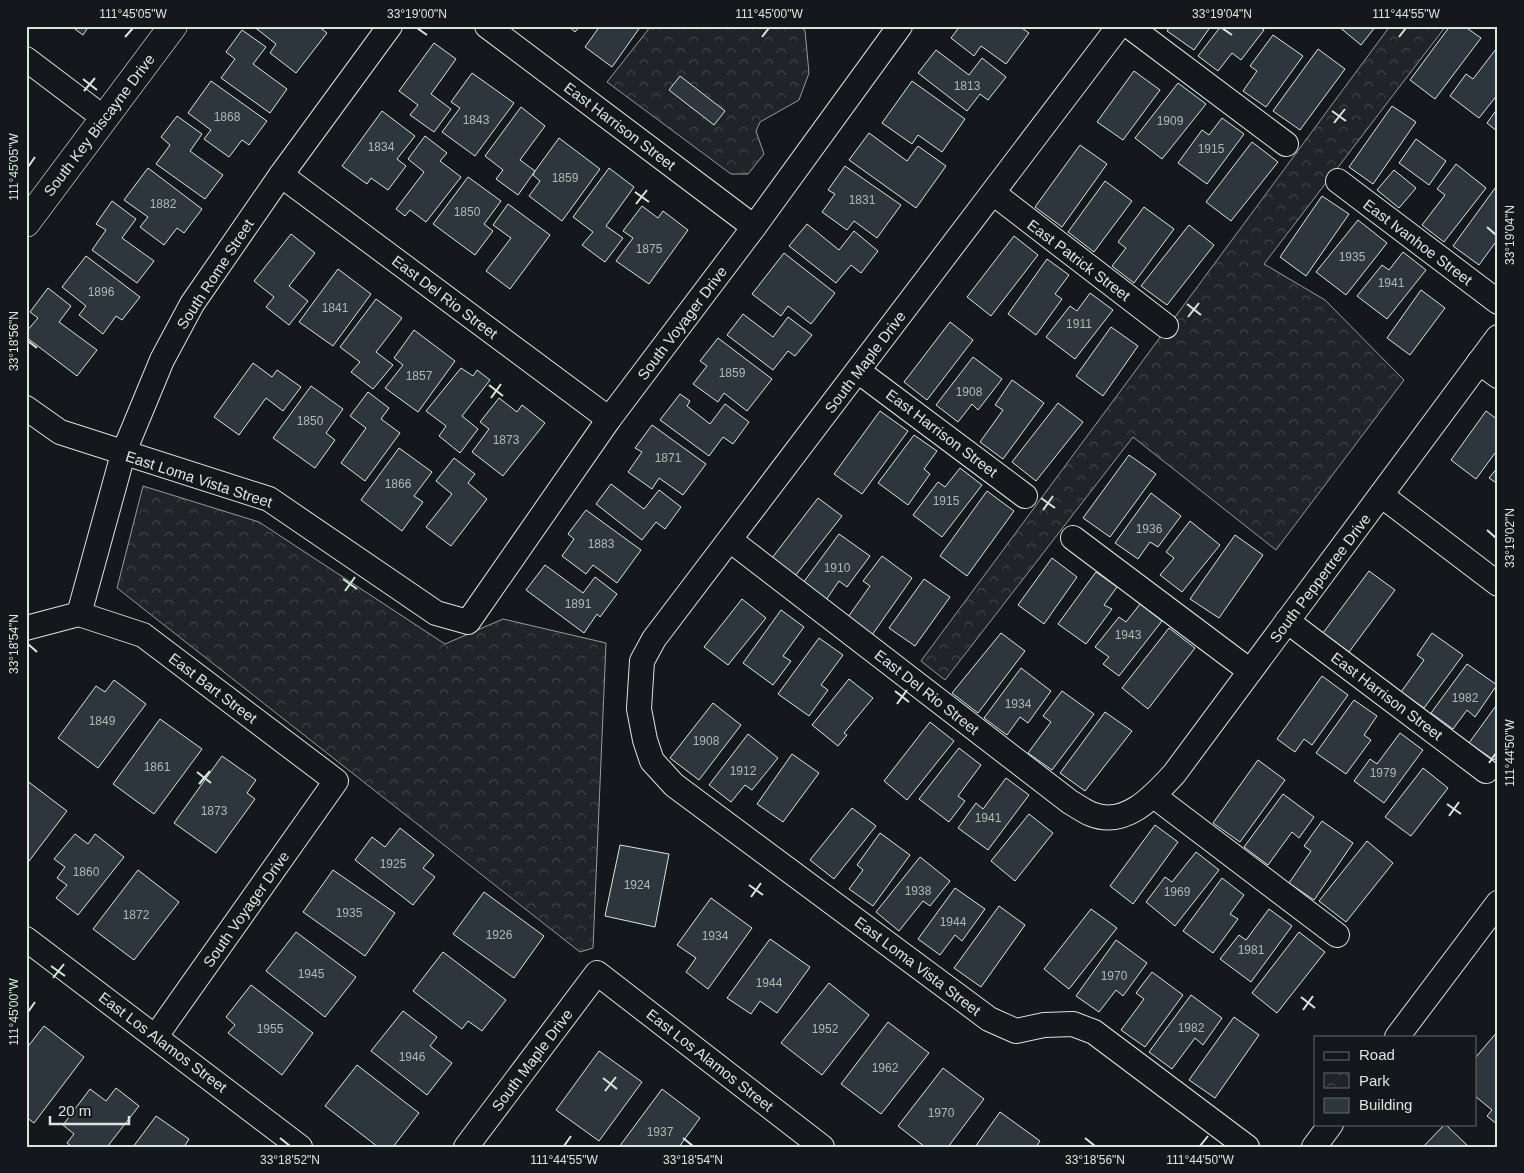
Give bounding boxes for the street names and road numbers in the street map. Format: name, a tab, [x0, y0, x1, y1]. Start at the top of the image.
street label: South Key Biscayne Drive	[40, 51, 158, 199]
street label: East Harrison Street	[561, 79, 680, 174]
street label: East Ivanhoe Street	[1360, 196, 1476, 289]
street label: South Rome Street	[173, 215, 257, 332]
street label: East Patrick Street	[1024, 216, 1134, 305]
street label: East Del Rio Street	[389, 252, 502, 343]
street label: South Voyager Drive	[634, 263, 730, 383]
street label: South Maple Drive	[821, 308, 909, 416]
street label: East Harrison Street	[883, 386, 1002, 481]
street label: East Loma Vista Street	[124, 447, 275, 511]
street label: South Peppertree Drive	[1266, 510, 1374, 646]
street label: East Del Rio Street	[872, 646, 983, 738]
street label: East Bart Street	[166, 649, 261, 727]
street label: East Harrison Street	[1328, 649, 1447, 744]
street label: South Voyager Drive	[200, 848, 292, 970]
street label: East Loma Vista Street	[852, 913, 985, 1019]
street label: East Los Alamos Street	[96, 988, 231, 1096]
street label: East Los Alamos Street	[643, 1005, 777, 1115]
street label: South Maple Drive	[488, 1006, 576, 1114]

